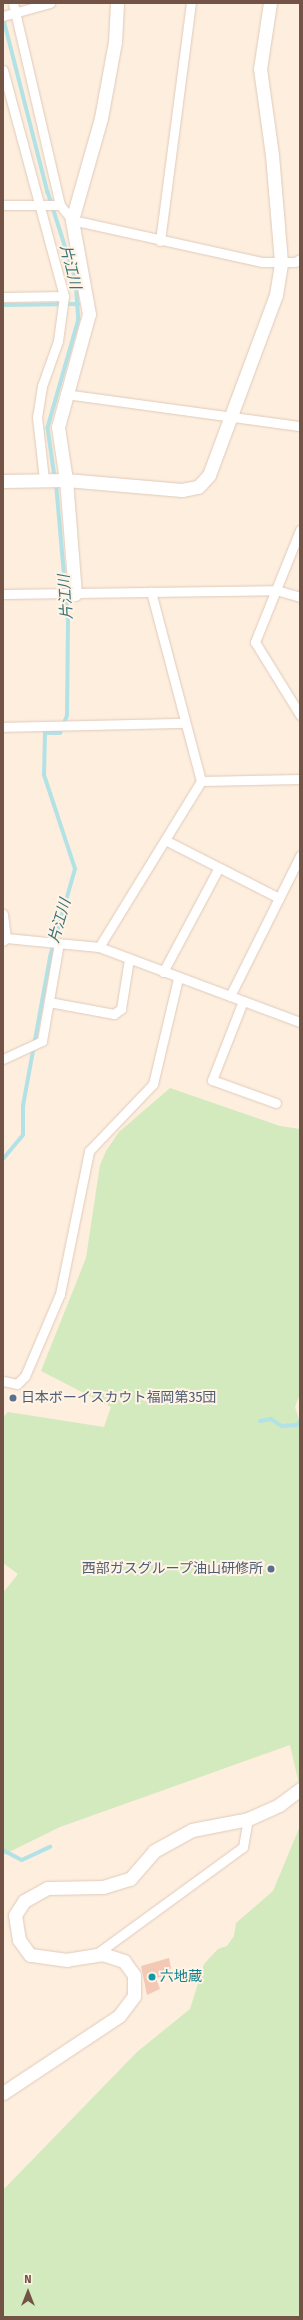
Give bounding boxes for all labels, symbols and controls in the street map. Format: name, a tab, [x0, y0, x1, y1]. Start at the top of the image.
water label: 片江川	[56, 243, 84, 291]
water label: 片江川	[55, 574, 77, 620]
water label: 片江川	[45, 897, 75, 945]
place label: 日本ボーイスカウト福岡第35団	[21, 1390, 217, 1406]
marker: 日本ボーイスカウト福岡第35団	[8, 1393, 18, 1403]
place label: 西部ガスグループ油山研修所	[81, 1561, 263, 1577]
marker: 西部ガスグループ油山研修所	[266, 1564, 276, 1574]
place label: 六地蔵	[160, 1969, 202, 1985]
marker: 六地蔵	[147, 1972, 157, 1982]
north arrow	[8, 2272, 48, 2312]
text: N	[24, 2273, 32, 2286]

